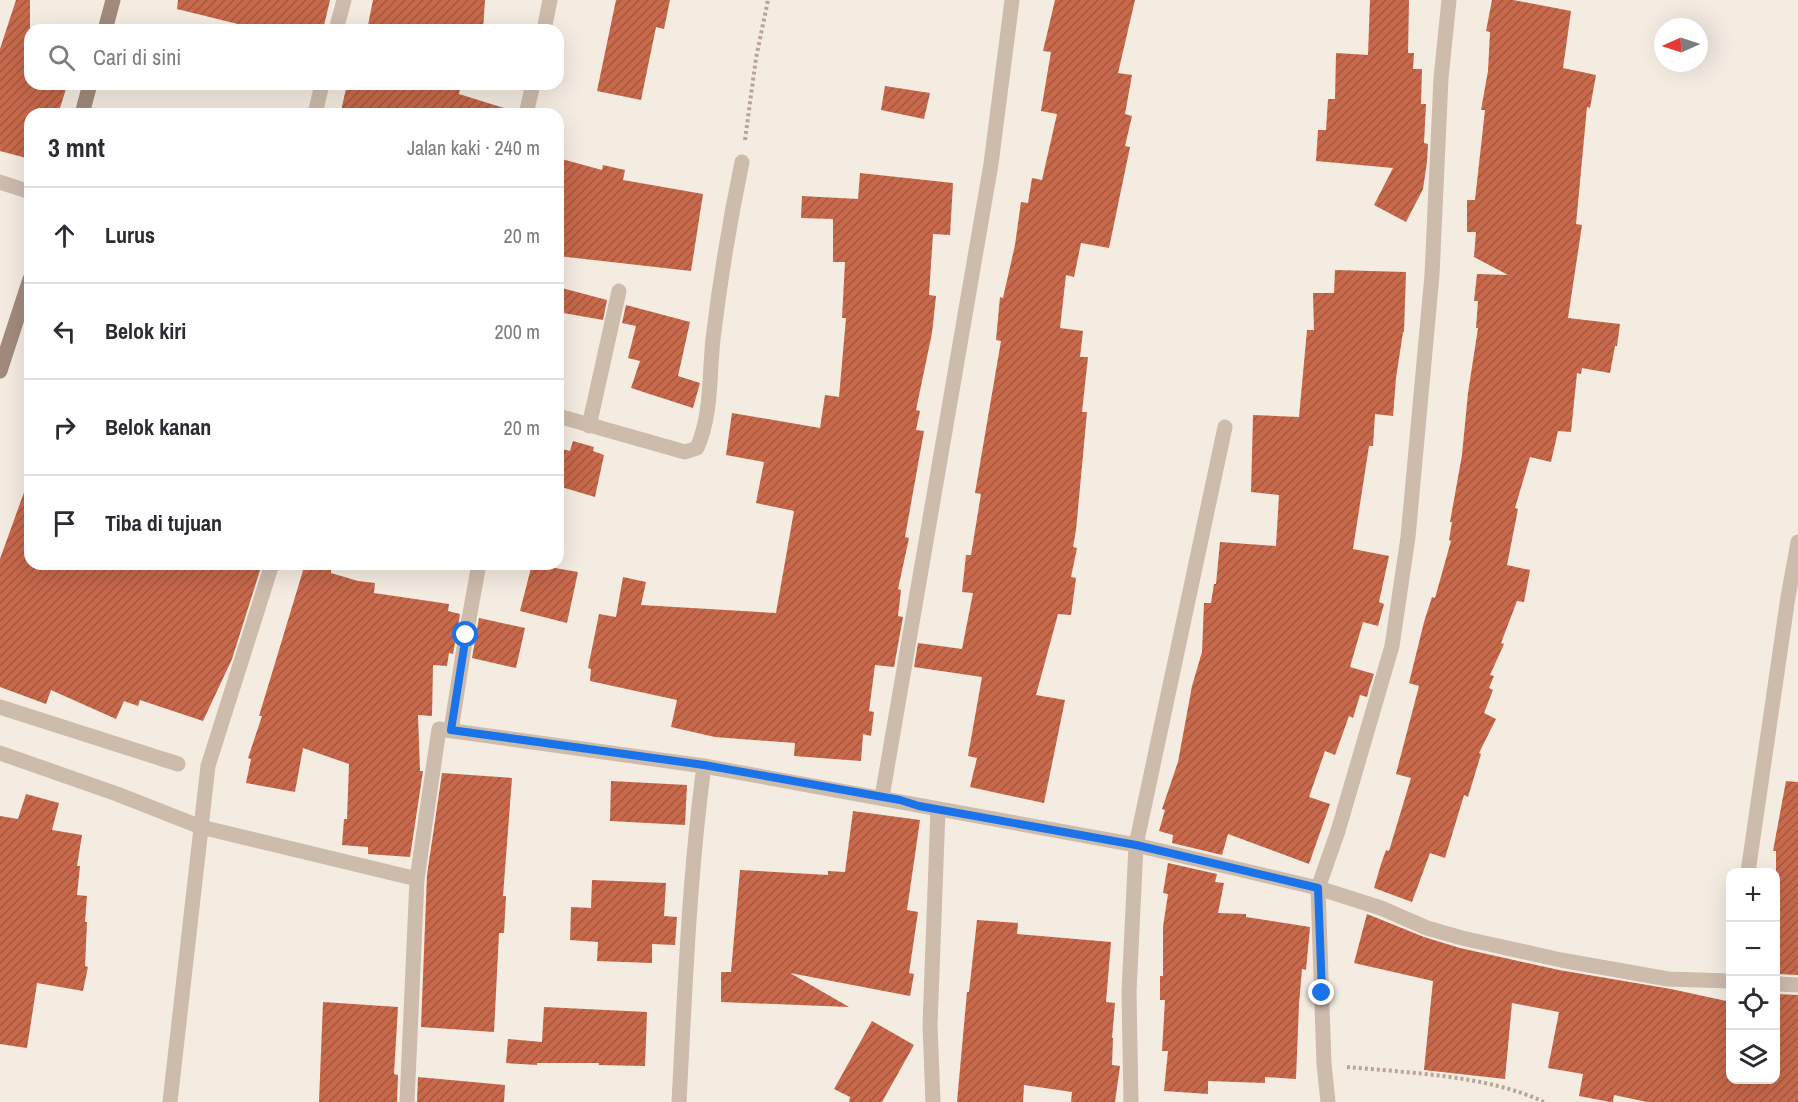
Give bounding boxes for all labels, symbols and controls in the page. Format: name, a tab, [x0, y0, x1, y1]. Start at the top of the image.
north arrow	[1654, 18, 1708, 72]
search box	[24, 24, 564, 90]
icon: search	[45, 41, 78, 74]
text: Cari di sini	[93, 42, 181, 72]
text: 3 mnt	[48, 130, 105, 165]
text: Jalan kaki · 240 m	[407, 134, 540, 161]
icon: ahead	[48, 219, 81, 252]
text: Lurus	[105, 220, 155, 250]
text: 20 m	[504, 222, 540, 249]
icon: left	[48, 315, 81, 348]
text: Belok kiri	[105, 316, 186, 346]
text: 200 m	[494, 318, 540, 345]
icon: right	[48, 411, 81, 444]
text: Belok kanan	[105, 412, 211, 442]
text: 20 m	[504, 414, 540, 441]
icon: arrive	[48, 507, 81, 540]
text: Tiba di tujuan	[105, 508, 222, 538]
route start	[452, 621, 478, 647]
map controls	[1726, 868, 1780, 1084]
button: +	[1726, 868, 1780, 922]
button: −	[1726, 922, 1780, 976]
button: locate	[1726, 976, 1780, 1030]
route end	[1308, 979, 1334, 1005]
button: layers	[1726, 1030, 1780, 1084]

